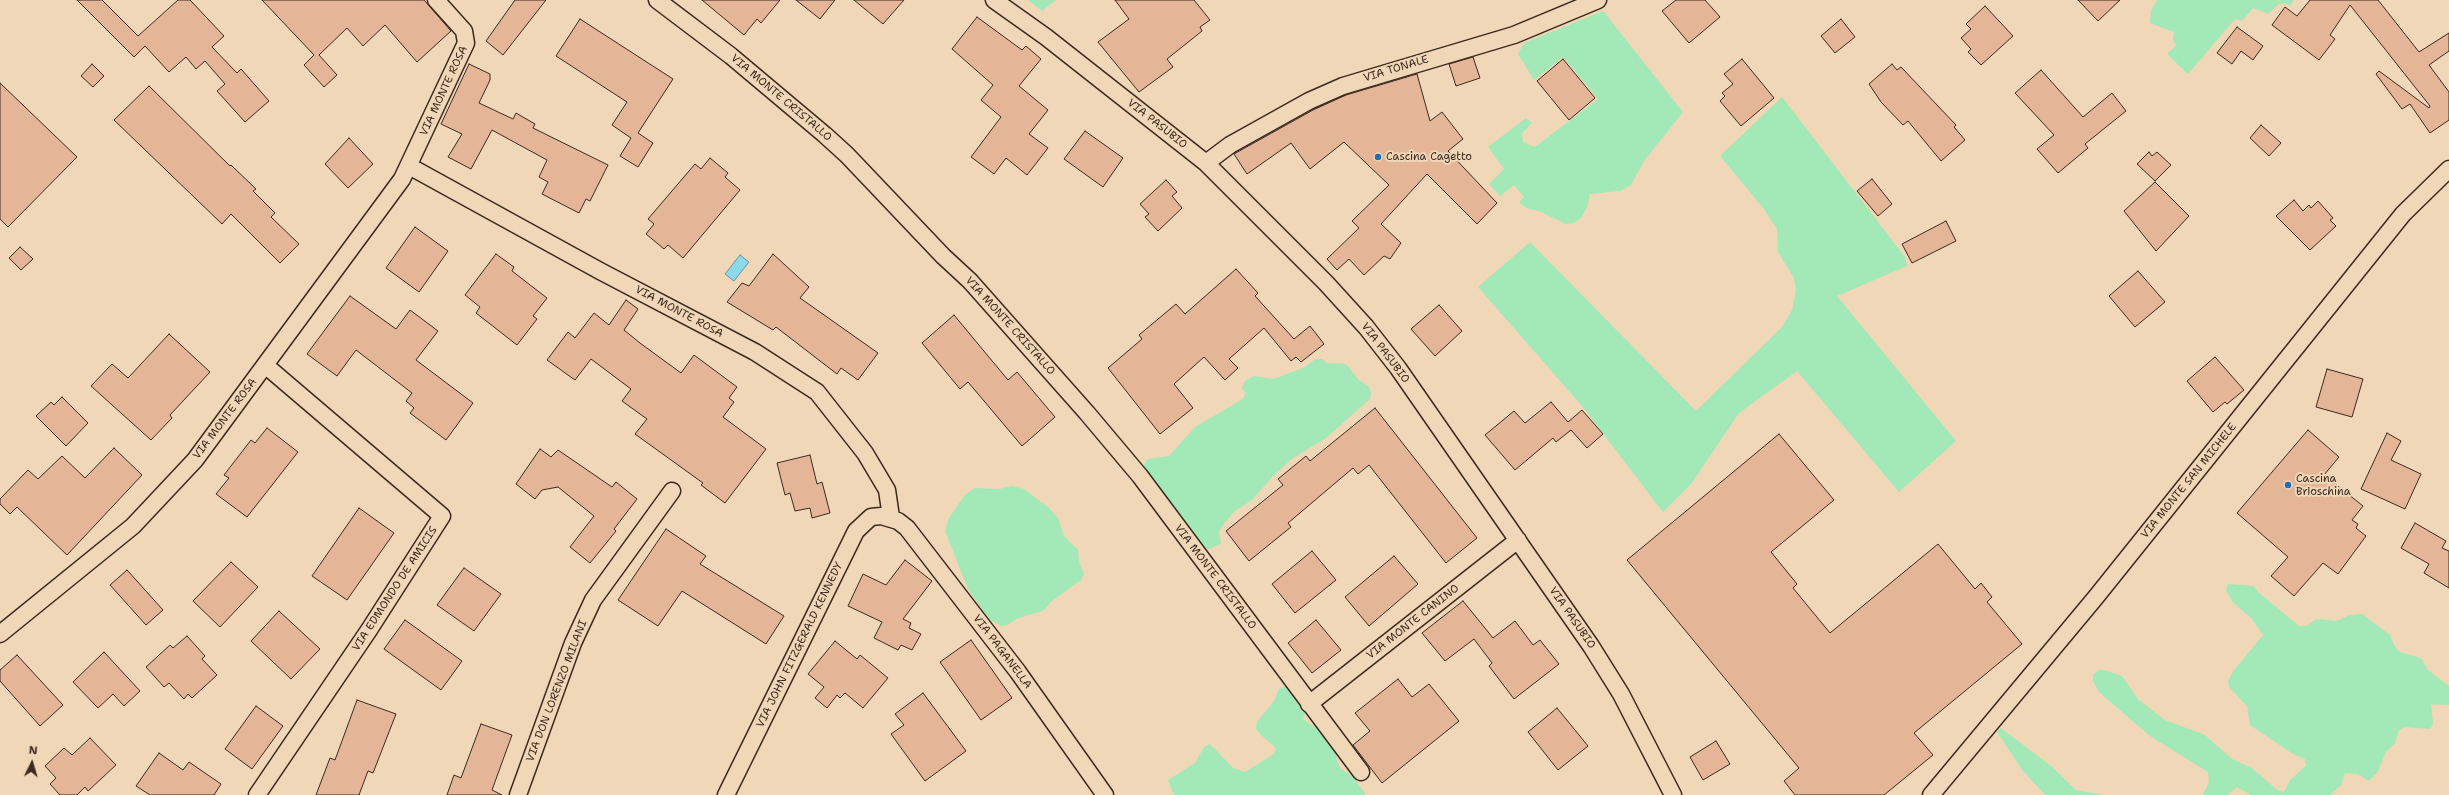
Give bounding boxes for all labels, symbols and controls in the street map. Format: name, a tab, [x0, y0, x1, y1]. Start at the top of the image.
street label: VIA MONTE ROSA	[417, 44, 471, 138]
street label: VIA MONTE CRISTALLO	[728, 52, 834, 144]
street label: VIA TONALE	[1362, 53, 1430, 85]
street label: VIA PASUBIO	[1124, 97, 1190, 151]
place label: Cascina Cagetto	[1386, 150, 1472, 164]
marker: Cascina Cagetto	[1373, 152, 1383, 162]
street label: VIA MONTE CRISTALLO	[962, 274, 1058, 378]
street label: VIA MONTE ROSA	[633, 283, 725, 341]
street label: VIA PASUBIO	[1358, 320, 1412, 386]
street label: VIA MONTE ROSA	[190, 376, 260, 462]
street label: VIA MONTE SAN MICHELE	[2138, 421, 2240, 541]
place label: Cascina Brioschina	[2296, 472, 2351, 498]
marker: Cascina Brioschina	[2283, 480, 2293, 490]
street label: VIA MONTE CRISTALLO	[1171, 522, 1259, 632]
street label: VIA EDMONDO DE AMICIS	[350, 524, 440, 654]
street label: VIA JOHN FITZGERALD KENNEDY	[754, 560, 846, 730]
street label: VIA MONTE CANINO	[1364, 582, 1462, 662]
street label: VIA PASUBIO	[1546, 585, 1598, 651]
street label: VIA PAGANELLA	[970, 612, 1034, 692]
street label: VIA DON LORENZO MILANI	[524, 618, 590, 764]
north arrow	[12, 743, 52, 783]
text: N	[28, 743, 38, 758]

